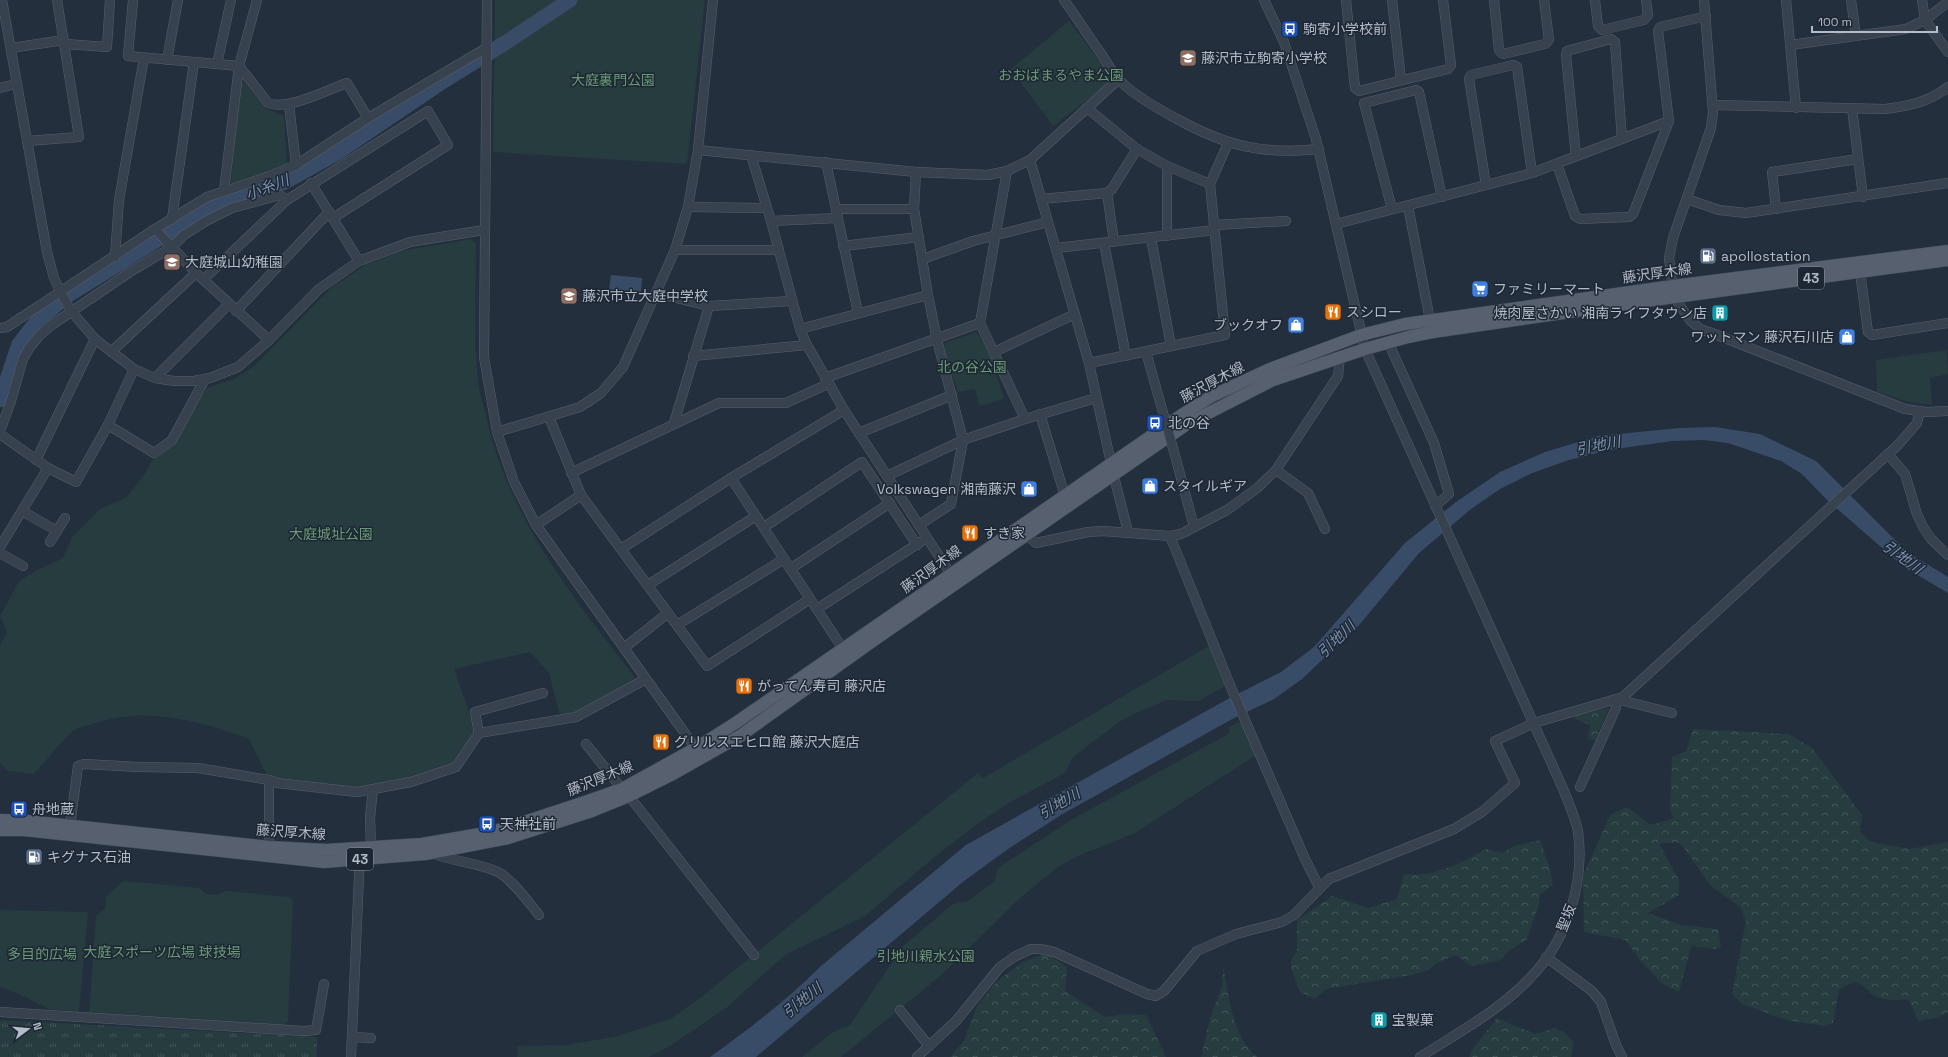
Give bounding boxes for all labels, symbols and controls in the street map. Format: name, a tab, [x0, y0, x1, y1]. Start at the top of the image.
scale bar	[1812, 8, 1937, 34]
text: 100 m	[1818, 14, 1852, 30]
bus stop icon: 駒寄小学校前	[1280, 19, 1300, 39]
place label: 駒寄小学校前	[1303, 20, 1387, 38]
school or university icon: 藤沢市立駒寄小学校	[1178, 48, 1198, 68]
place label: 藤沢市立駒寄小学校	[1201, 49, 1327, 67]
park label: おおばまるやま公園	[998, 66, 1124, 84]
park label: 大庭裏門公園	[571, 71, 655, 89]
water label: 小糸川	[243, 169, 293, 204]
fuel station icon: apollostation	[1698, 246, 1718, 266]
place label: apollostation	[1721, 247, 1811, 265]
school or university icon: 大庭城山幼稚園	[162, 252, 182, 272]
place label: 大庭城山幼稚園	[185, 253, 283, 271]
street label: 藤沢厚木線	[1621, 259, 1693, 287]
road number: 43	[1798, 267, 1824, 289]
supermarket icon: ファミリーマート	[1470, 279, 1490, 299]
place label: ファミリーマート	[1493, 280, 1605, 298]
school or university icon: 藤沢市立大庭中学校	[559, 286, 579, 306]
place label: 藤沢市立大庭中学校	[582, 287, 708, 305]
restaurant icon: スシロー	[1323, 302, 1343, 322]
place label: スシロー	[1346, 303, 1402, 321]
building icon: 焼肉屋さかい 湘南ライフタウン店	[1710, 303, 1730, 323]
place label: 焼肉屋さかい 湘南ライフタウン店	[1493, 304, 1707, 322]
shop icon: ブックオフ	[1286, 315, 1306, 335]
place label: ブックオフ	[1213, 316, 1283, 334]
shop icon: ワットマン 藤沢石川店	[1837, 327, 1857, 347]
place label: ワットマン 藤沢石川店	[1690, 328, 1834, 346]
park label: 北の谷公園	[937, 358, 1007, 376]
street label: 藤沢厚木線	[1177, 358, 1247, 406]
bus stop icon: 北の谷	[1145, 413, 1165, 433]
place label: 北の谷	[1168, 414, 1210, 432]
water label: 引地川	[1574, 431, 1624, 459]
shop icon: スタイルギア	[1140, 476, 1160, 496]
place label: スタイルギア	[1163, 477, 1247, 495]
shop icon: Volkswagen 湘南藤沢	[1019, 479, 1039, 499]
place label: Volkswagen 湘南藤沢	[877, 480, 1016, 498]
restaurant icon: すき家	[960, 523, 980, 543]
place label: すき家	[983, 524, 1025, 542]
park label: 大庭城址公園	[289, 525, 373, 543]
water label: 引地川	[1879, 536, 1928, 579]
street label: 藤沢厚木線	[897, 541, 965, 597]
water label: 引地川	[1313, 615, 1360, 661]
restaurant icon: がってん寿司 藤沢店	[734, 676, 754, 696]
place label: がってん寿司 藤沢店	[757, 677, 886, 695]
restaurant icon: グリルスエヒロ館 藤沢大庭店	[651, 732, 671, 752]
place label: グリルスエヒロ館 藤沢大庭店	[674, 733, 860, 751]
street label: 藤沢厚木線	[564, 757, 636, 799]
water label: 引地川	[1035, 783, 1085, 822]
bus stop icon: 舟地蔵	[9, 799, 29, 819]
place label: 舟地蔵	[32, 800, 74, 818]
bus stop icon: 天神社前	[477, 814, 497, 834]
place label: 天神社前	[500, 815, 556, 833]
street label: 藤沢厚木線	[255, 821, 327, 843]
fuel station icon: キグナス石油	[24, 847, 44, 867]
place label: キグナス石油	[47, 848, 131, 866]
road number: 43	[347, 848, 373, 870]
street label: 聖坂	[1552, 902, 1580, 934]
park label: 大庭スポーツ広場 球技場	[83, 943, 241, 961]
park label: 多目的広場	[7, 945, 77, 963]
park label: 引地川親水公園	[877, 947, 975, 965]
water label: 引地川	[779, 977, 827, 1022]
north arrow	[8, 1009, 48, 1049]
building icon: 宝製菓	[1369, 1010, 1389, 1030]
place label: 宝製菓	[1392, 1011, 1434, 1029]
text: N	[30, 1021, 45, 1032]

